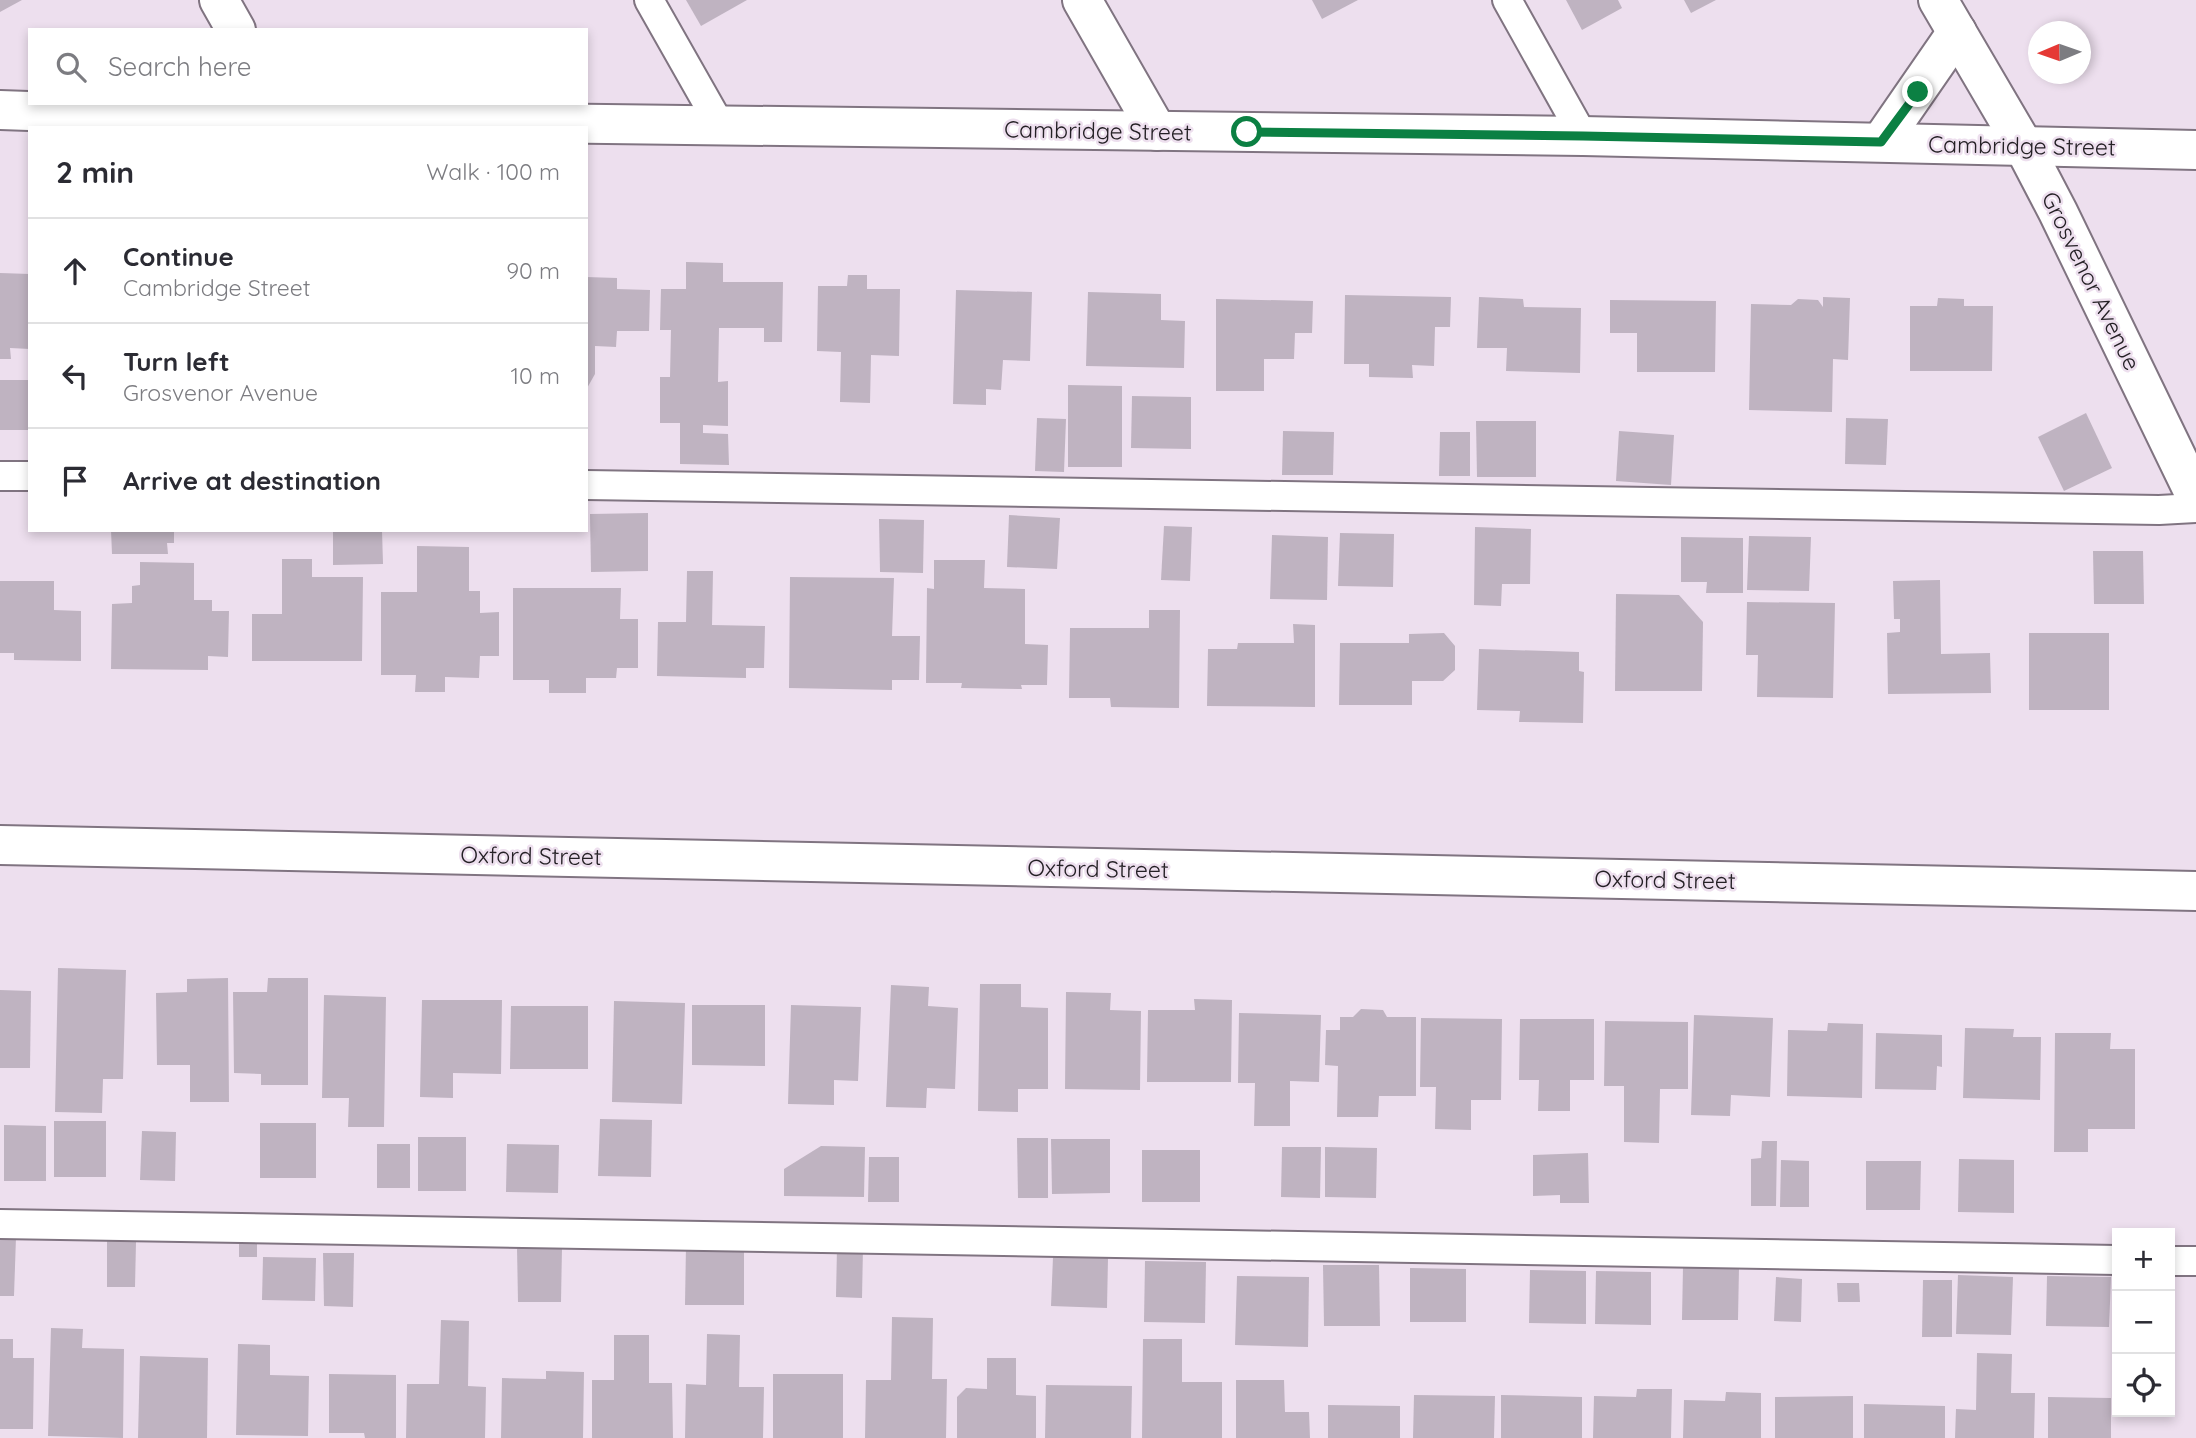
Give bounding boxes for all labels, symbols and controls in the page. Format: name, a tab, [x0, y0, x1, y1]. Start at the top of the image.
north arrow	[2028, 21, 2091, 84]
search box	[28, 28, 588, 105]
icon: search	[52, 48, 90, 86]
text: Search here	[108, 50, 252, 83]
route end	[1902, 76, 1933, 107]
street label: Cambridge Street	[1004, 114, 1192, 147]
route start	[1231, 116, 1262, 147]
street label: Cambridge Street	[1928, 129, 2116, 162]
text: 2 min	[56, 153, 134, 191]
text: Walk · 100 m	[426, 157, 560, 186]
street label: Grosvenor Avenue	[2036, 187, 2147, 375]
text: Continue	[123, 240, 234, 273]
icon: ahead	[56, 252, 94, 290]
text: 90 m	[506, 256, 560, 285]
text: Cambridge Street	[123, 273, 311, 302]
text: Turn left	[123, 345, 230, 378]
icon: left	[56, 357, 94, 395]
text: 10 m	[511, 361, 560, 390]
text: Grosvenor Avenue	[123, 378, 318, 407]
icon: arrive	[56, 462, 94, 500]
text: Arrive at destination	[123, 464, 381, 497]
street label: Oxford Street	[460, 840, 602, 871]
street label: Oxford Street	[1027, 853, 1169, 884]
street label: Oxford Street	[1594, 864, 1736, 895]
map controls	[2112, 1228, 2175, 1417]
button: +	[2112, 1228, 2175, 1291]
button: −	[2112, 1291, 2175, 1354]
button: locate	[2112, 1354, 2175, 1417]

